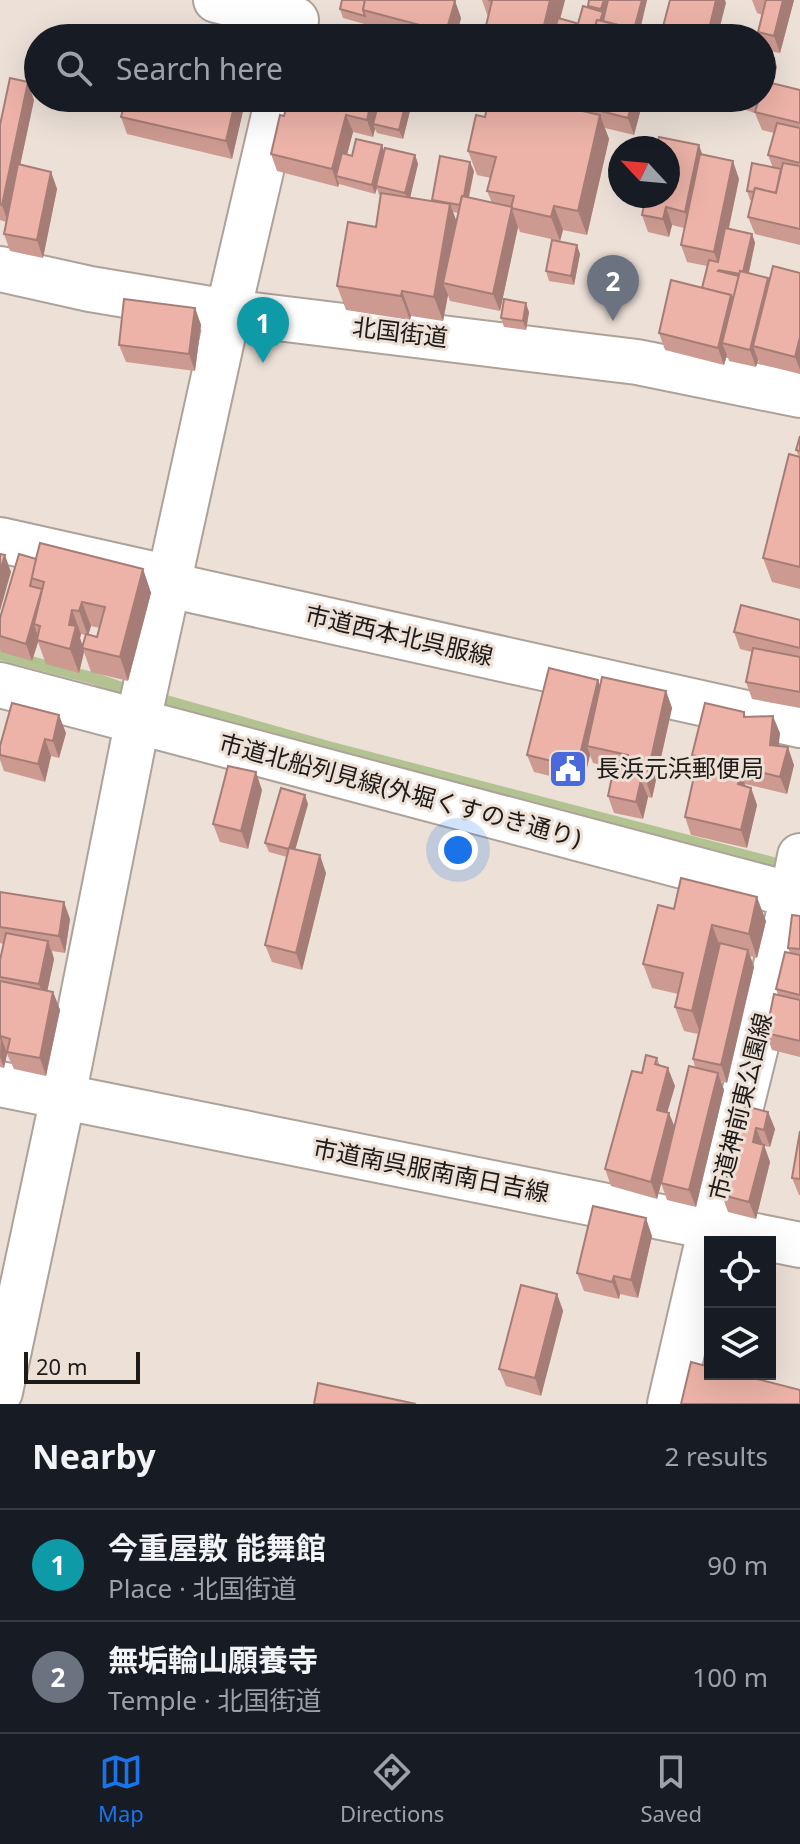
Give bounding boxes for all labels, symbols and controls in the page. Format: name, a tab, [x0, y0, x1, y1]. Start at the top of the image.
search box	[24, 24, 776, 112]
icon: search	[52, 46, 96, 90]
text: Search here	[116, 48, 283, 89]
north arrow	[608, 136, 680, 208]
pin: 2	[587, 255, 639, 321]
pin: 1	[237, 297, 289, 363]
street label: 北国街道	[351, 309, 450, 354]
street label: 市道西本北呉服線	[302, 597, 497, 672]
street label: 市道北船列見線(外堀くすのき通り)	[216, 725, 585, 854]
public building icon: 長浜元浜郵便局	[547, 748, 589, 790]
place label: 長浜元浜郵便局	[596, 751, 764, 784]
your location	[438, 830, 478, 870]
street label: 市道神前東公園線	[700, 1009, 779, 1204]
street label: 市道南呉服南南日吉線	[310, 1130, 552, 1209]
map controls	[704, 1236, 776, 1380]
button: locate	[704, 1236, 776, 1308]
button: layers	[704, 1308, 776, 1380]
scale bar	[24, 1348, 140, 1384]
text: 20 m	[36, 1351, 87, 1381]
text: Nearby	[32, 1433, 156, 1479]
text: 2 results	[664, 1438, 768, 1474]
text: 今重屋敷 能舞館	[108, 1527, 326, 1568]
text: 1	[51, 1547, 65, 1583]
text: 90 m	[707, 1547, 768, 1583]
text: Place · 北国街道	[108, 1570, 297, 1606]
text: 無垢輪山願養寺	[108, 1639, 318, 1680]
text: 2	[51, 1659, 65, 1695]
text: 100 m	[692, 1659, 768, 1695]
text: Temple · 北国街道	[108, 1682, 321, 1718]
tab: Map	[98, 1750, 144, 1828]
tab: Directions	[340, 1750, 444, 1828]
tab: Saved	[640, 1750, 702, 1828]

